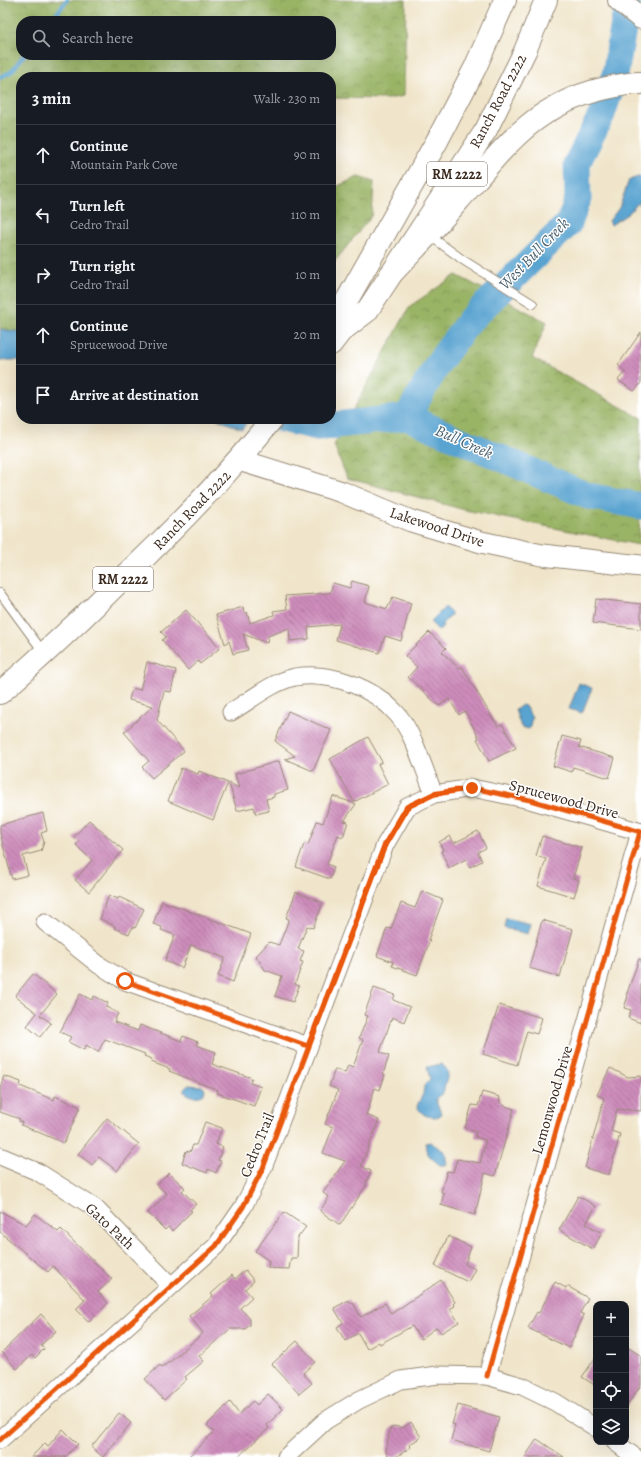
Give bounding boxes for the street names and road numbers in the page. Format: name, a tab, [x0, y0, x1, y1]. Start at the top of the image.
street label: Ranch Road 2222	[465, 50, 531, 152]
road number: RM 2222	[427, 162, 487, 186]
street label: Ranch Road 2222	[149, 466, 235, 554]
street label: Lakewood Drive	[387, 502, 487, 552]
road number: RM 2222	[93, 567, 153, 591]
street label: Sprucewood Drive	[507, 775, 621, 823]
street label: Lemonwood Drive	[527, 1043, 577, 1157]
street label: Cedro Trail	[235, 1109, 279, 1180]
street label: Gato Path	[81, 1198, 139, 1254]

